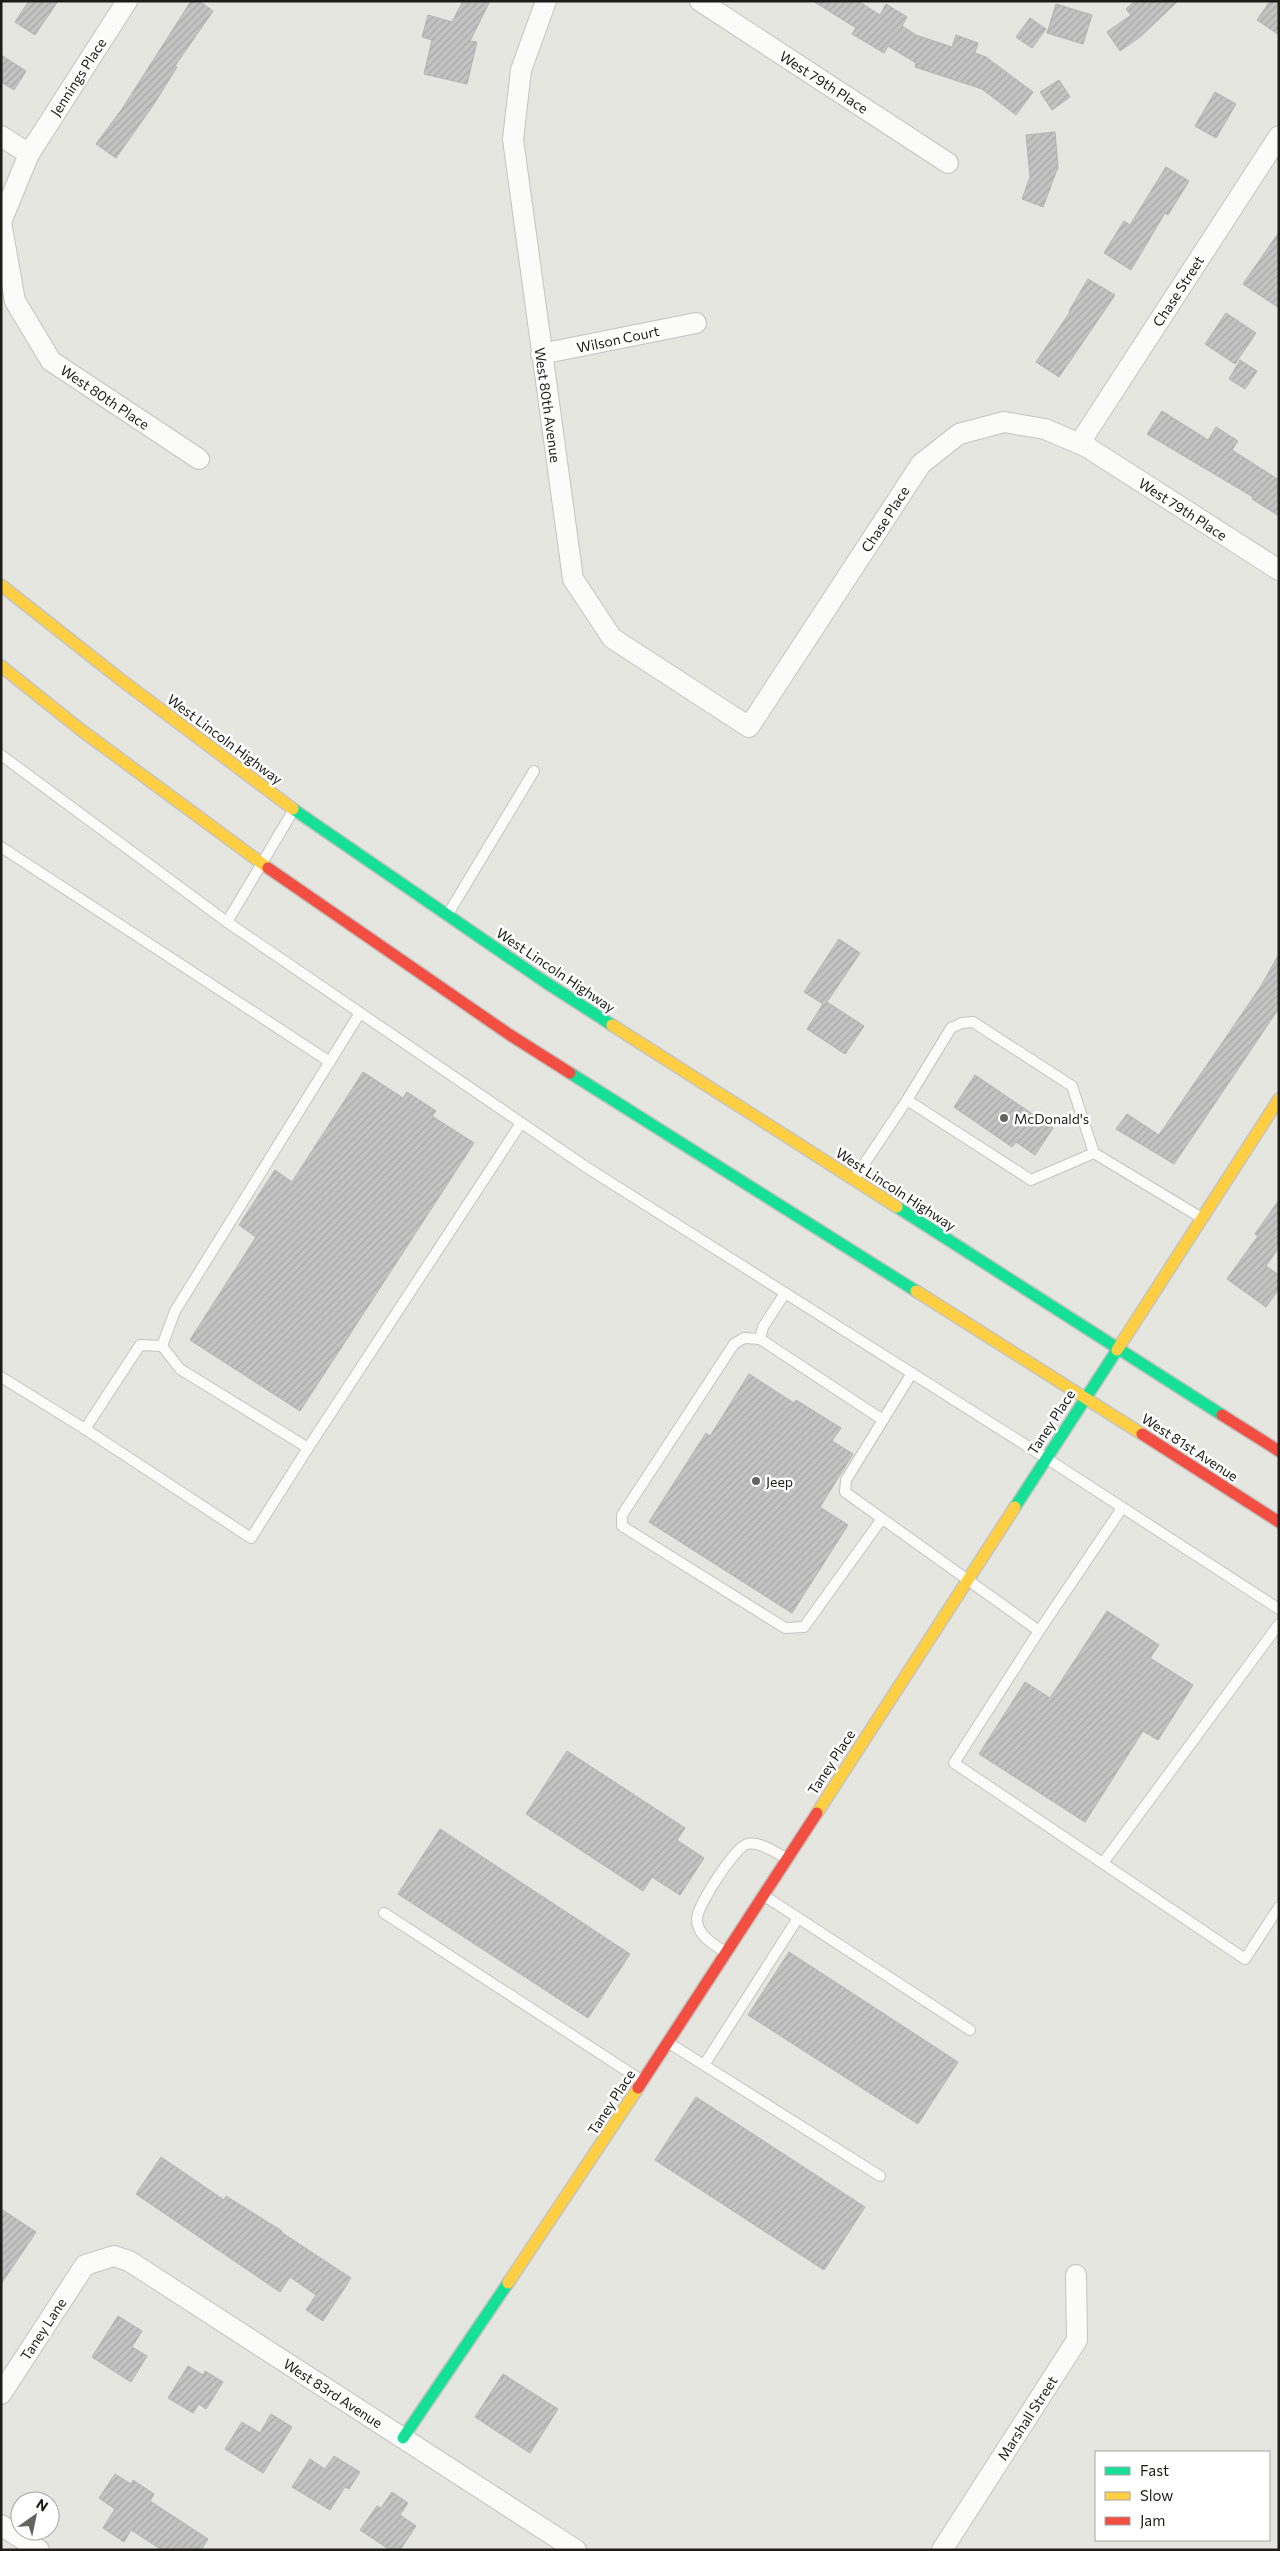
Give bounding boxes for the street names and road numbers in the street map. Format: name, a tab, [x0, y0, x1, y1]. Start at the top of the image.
street label: Jennings Place	[46, 35, 110, 119]
street label: West 79th Place	[777, 47, 871, 117]
street label: Chase Street	[1149, 252, 1207, 330]
street label: Wilson Court	[575, 322, 661, 356]
street label: West 80th Avenue	[531, 346, 565, 464]
street label: West 80th Place	[57, 361, 153, 433]
street label: West 79th Place	[1136, 474, 1230, 544]
street label: Chase Place	[857, 483, 913, 555]
street label: West Lincoln Highway	[164, 690, 286, 788]
street label: West Lincoln Highway	[493, 924, 619, 1016]
street label: West Lincoln Highway	[833, 1144, 959, 1234]
street label: Taney Place	[1024, 1386, 1078, 1458]
street label: West 81st Avenue	[1139, 1410, 1241, 1484]
street label: Taney Place	[804, 1726, 858, 1798]
street label: Taney Place	[584, 2066, 638, 2138]
street label: Taney Lane	[17, 2295, 69, 2363]
street label: West 83rd Avenue	[280, 2355, 386, 2431]
street label: Marshall Street	[993, 2372, 1061, 2463]

